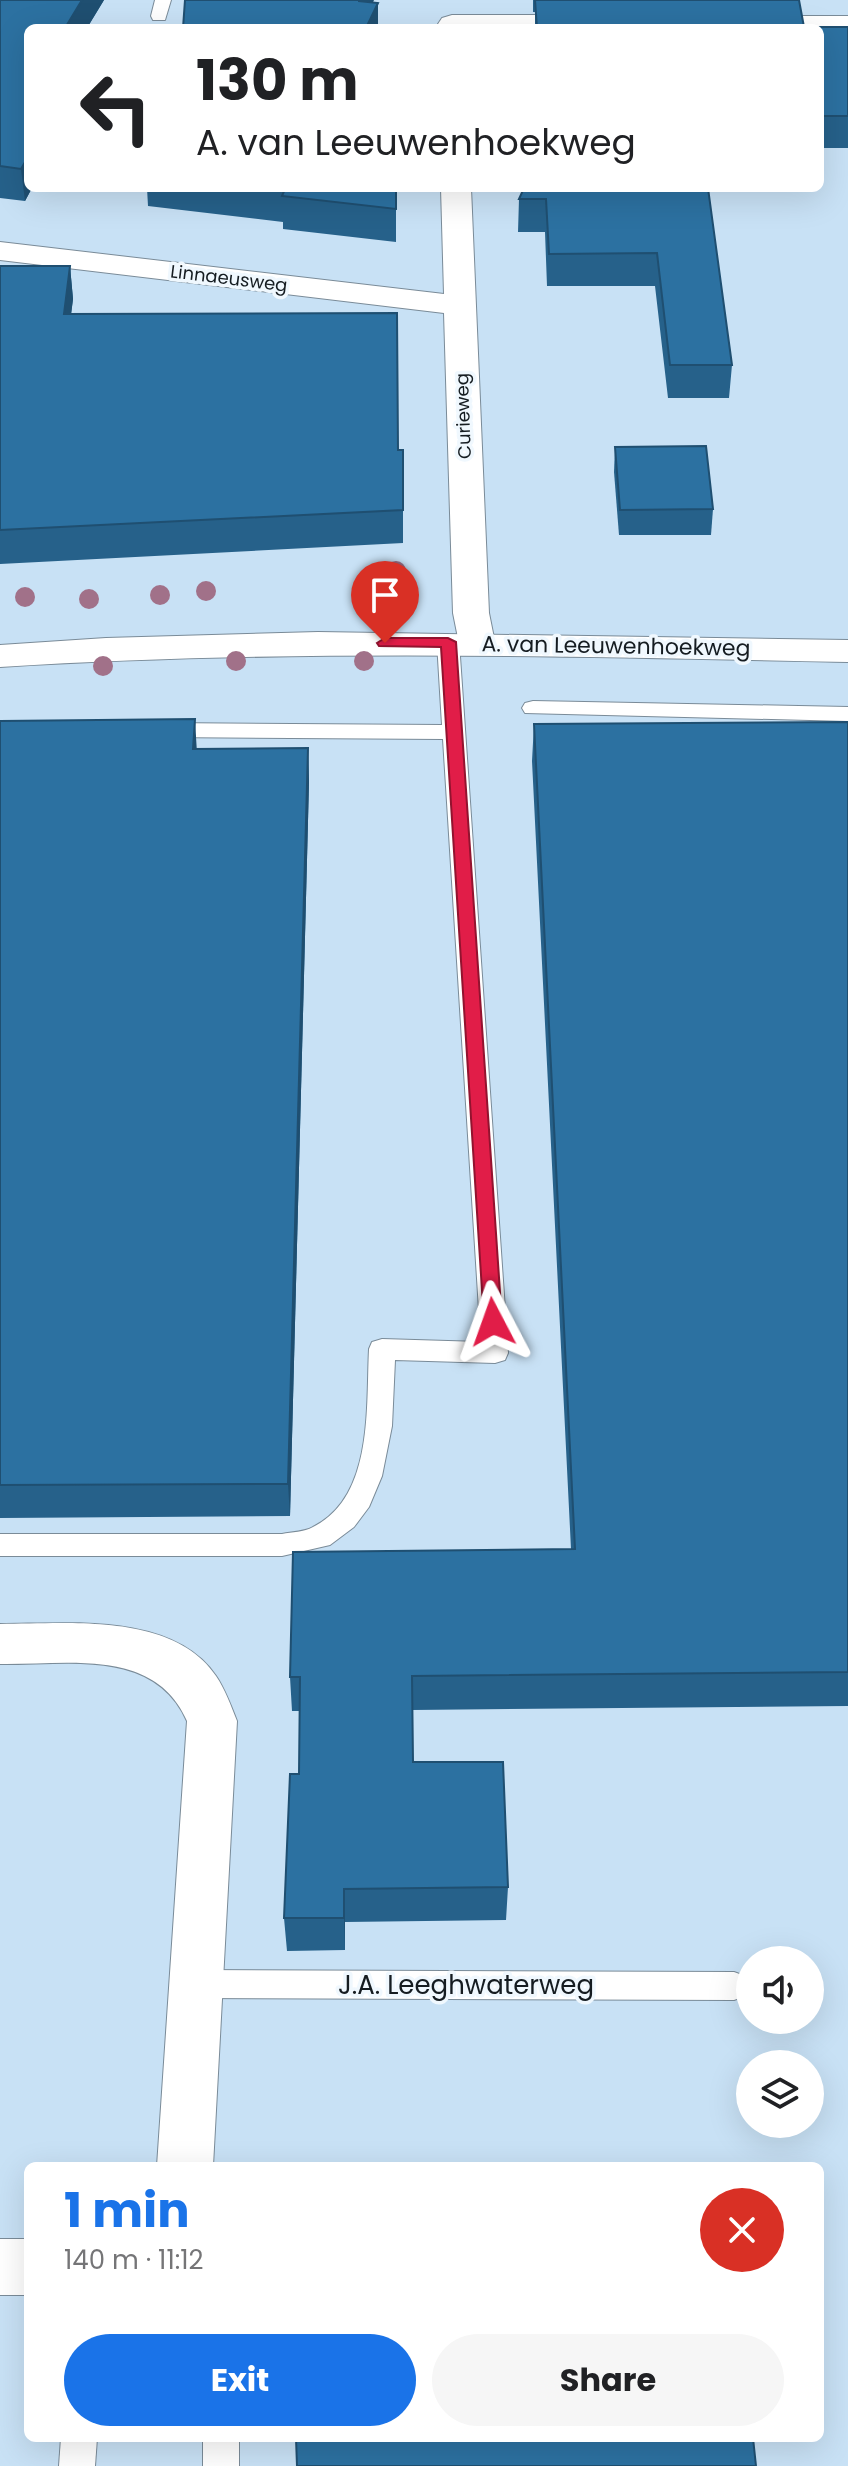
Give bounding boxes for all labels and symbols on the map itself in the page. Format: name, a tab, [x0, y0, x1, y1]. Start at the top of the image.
street label: Linnaeusweg	[169, 258, 289, 298]
street label: Curieweg	[449, 373, 477, 459]
pin	[351, 561, 419, 643]
street label: A. van Leeuwenhoekweg	[481, 628, 751, 664]
position arrow	[451, 1280, 535, 1364]
street label: J.A. Leeghwaterweg	[338, 1967, 594, 2003]

